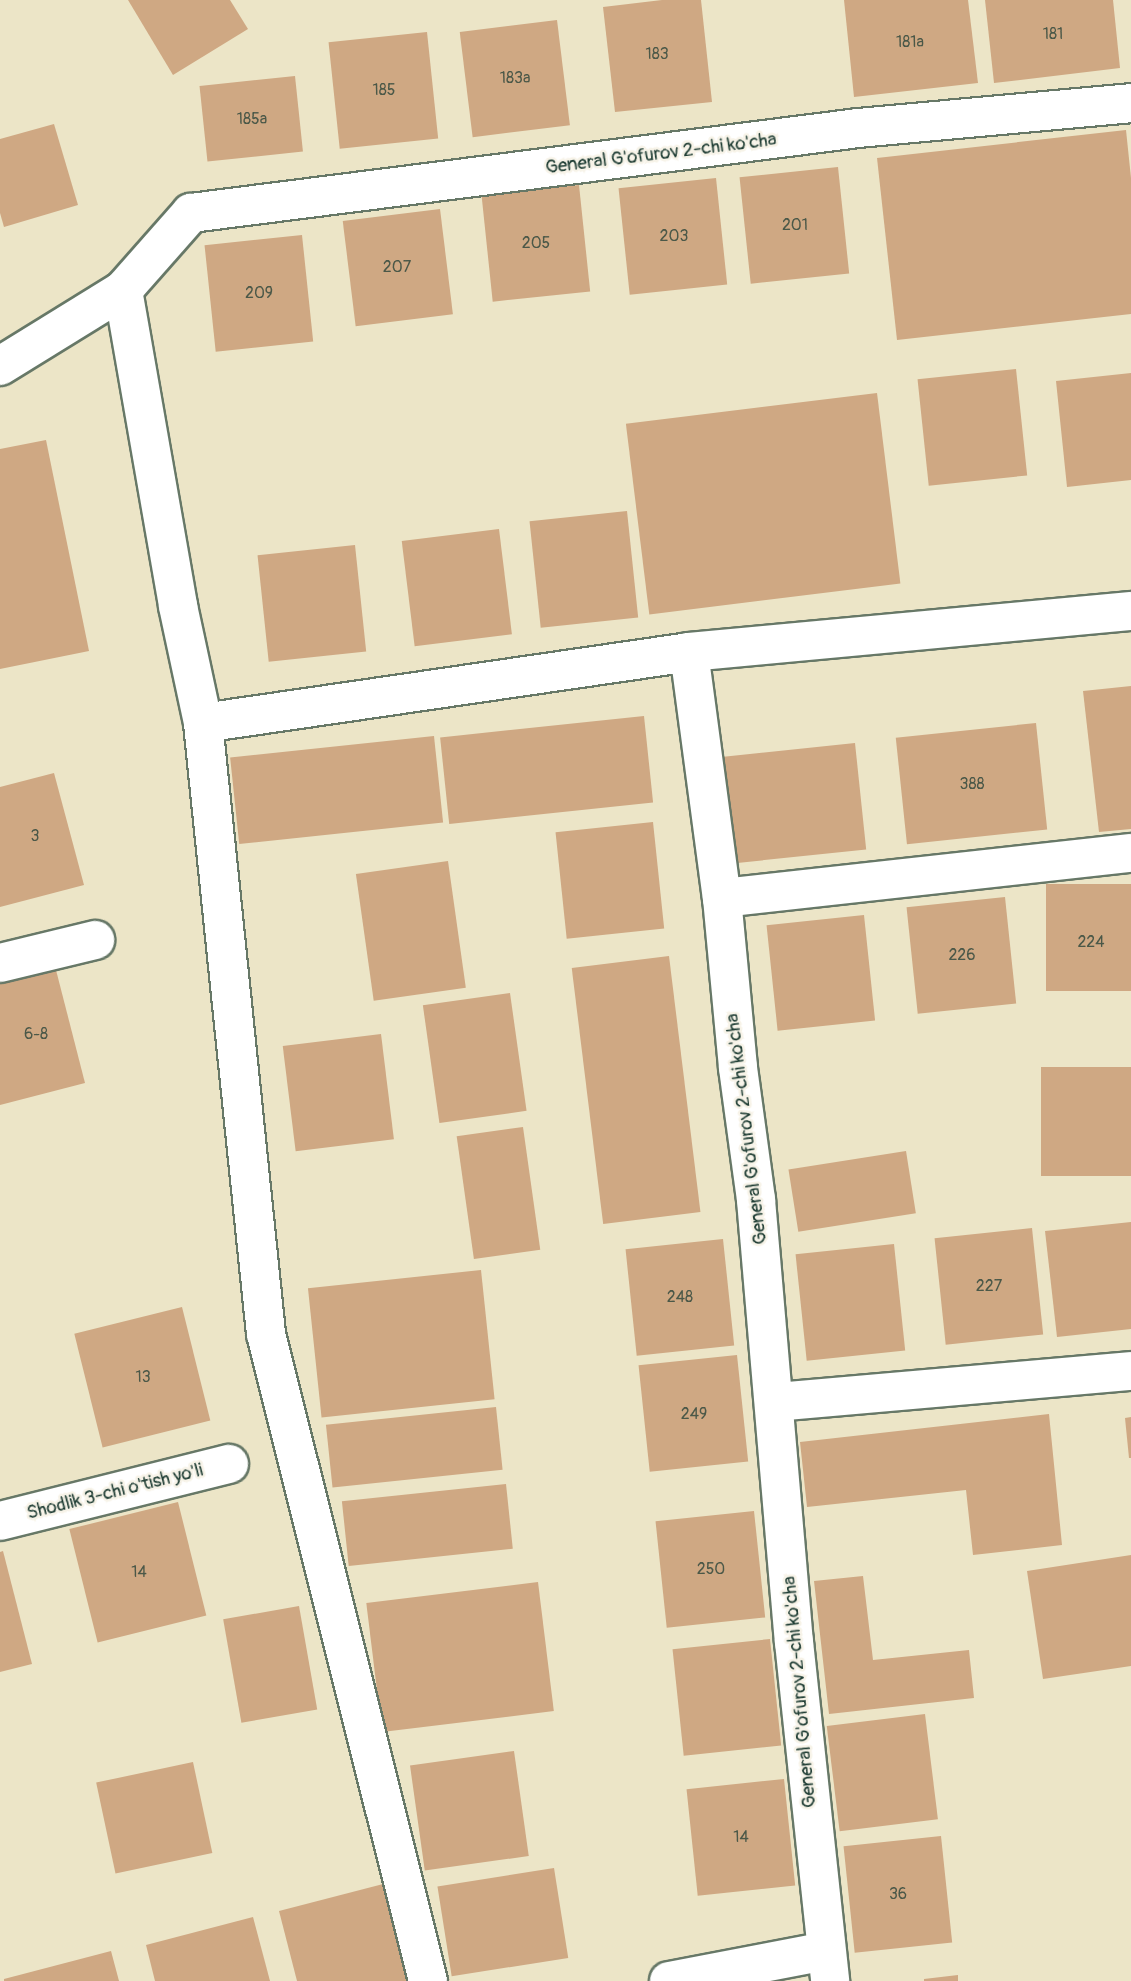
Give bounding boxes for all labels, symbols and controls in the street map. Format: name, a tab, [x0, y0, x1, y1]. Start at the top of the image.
house number: 181	[1043, 24, 1063, 44]
house number: 181a	[896, 32, 924, 52]
house number: 183	[645, 44, 669, 64]
house number: 183a	[500, 68, 530, 88]
house number: 185	[373, 80, 395, 100]
house number: 185a	[237, 109, 267, 129]
street label: General G'ofurov 2-chi ko'cha	[544, 129, 778, 179]
house number: 201	[782, 215, 808, 235]
house number: 203	[660, 226, 688, 246]
house number: 205	[522, 233, 550, 253]
house number: 207	[383, 257, 411, 277]
house number: 209	[245, 283, 273, 303]
house number: 388	[959, 774, 985, 794]
house number: 3	[31, 826, 39, 846]
house number: 224	[1077, 932, 1105, 952]
house number: 226	[948, 945, 976, 965]
street label: General G'ofurov 2-chi ko'cha	[722, 1012, 772, 1246]
house number: 6-8	[24, 1024, 48, 1044]
house number: 227	[976, 1276, 1002, 1296]
house number: 248	[667, 1287, 693, 1307]
house number: 13	[135, 1367, 151, 1387]
house number: 249	[681, 1404, 707, 1424]
street label: Shodlik 3-chi o'tish yo'li	[24, 1459, 206, 1525]
house number: 250	[697, 1559, 725, 1579]
house number: 14	[131, 1562, 147, 1582]
street label: General G'ofurov 2-chi ko'cha	[779, 1575, 821, 1809]
house number: 14	[733, 1827, 749, 1847]
house number: 36	[889, 1884, 907, 1904]

